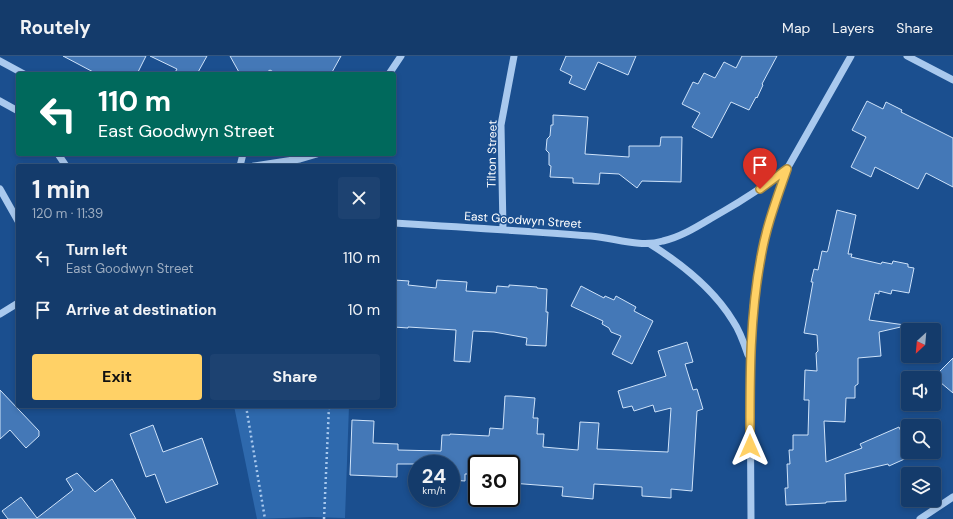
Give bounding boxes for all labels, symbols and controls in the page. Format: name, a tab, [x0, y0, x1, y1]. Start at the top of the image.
text: Routely	[20, 15, 91, 40]
text: Map	[782, 19, 810, 37]
text: Layers	[832, 19, 874, 37]
text: Share	[896, 19, 933, 37]
text: 110 m	[98, 83, 171, 120]
icon: left	[32, 88, 84, 140]
text: East Goodwyn Street	[98, 119, 275, 143]
street label: Tilton Street	[483, 120, 501, 188]
pin	[743, 148, 777, 189]
icon: arrive	[749, 154, 771, 176]
text: 1 min	[32, 174, 90, 205]
button: close	[338, 177, 380, 219]
text: 120 m · 11:39	[32, 205, 103, 222]
street label: East Goodwyn Street	[464, 208, 583, 232]
text: Turn left	[66, 240, 127, 260]
icon: left	[32, 247, 54, 269]
text: 110 m	[343, 248, 380, 268]
text: East Goodwyn Street	[66, 260, 194, 277]
icon: arrive	[32, 299, 54, 321]
text: Arrive at destination	[66, 300, 217, 320]
text: 10 m	[348, 300, 380, 320]
north arrow	[901, 323, 941, 363]
map controls	[901, 323, 941, 507]
button: Exit	[32, 354, 202, 400]
button: Share	[210, 354, 380, 400]
button: sound	[901, 371, 941, 411]
button: search	[901, 419, 941, 459]
position arrow	[729, 425, 771, 467]
speed limit sign: 30	[468, 455, 520, 507]
text: 24	[422, 463, 446, 489]
button: layers	[901, 467, 941, 507]
text: km/h	[422, 484, 446, 497]

